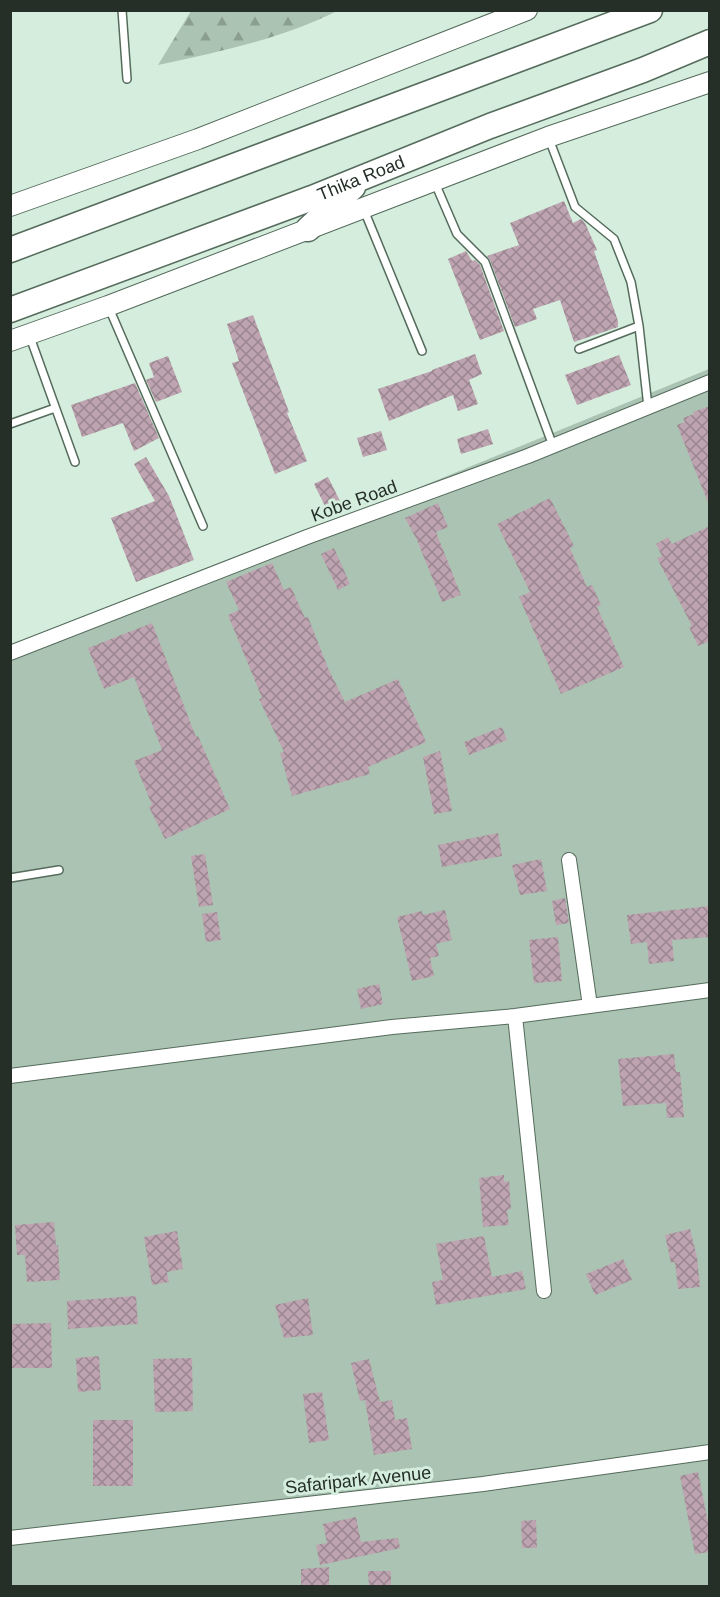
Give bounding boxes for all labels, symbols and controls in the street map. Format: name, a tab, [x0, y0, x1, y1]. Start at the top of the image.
street label: Thika Road	[315, 152, 407, 205]
street label: Kobe Road	[308, 476, 400, 526]
street label: Safaripark Avenue	[284, 1462, 432, 1498]

